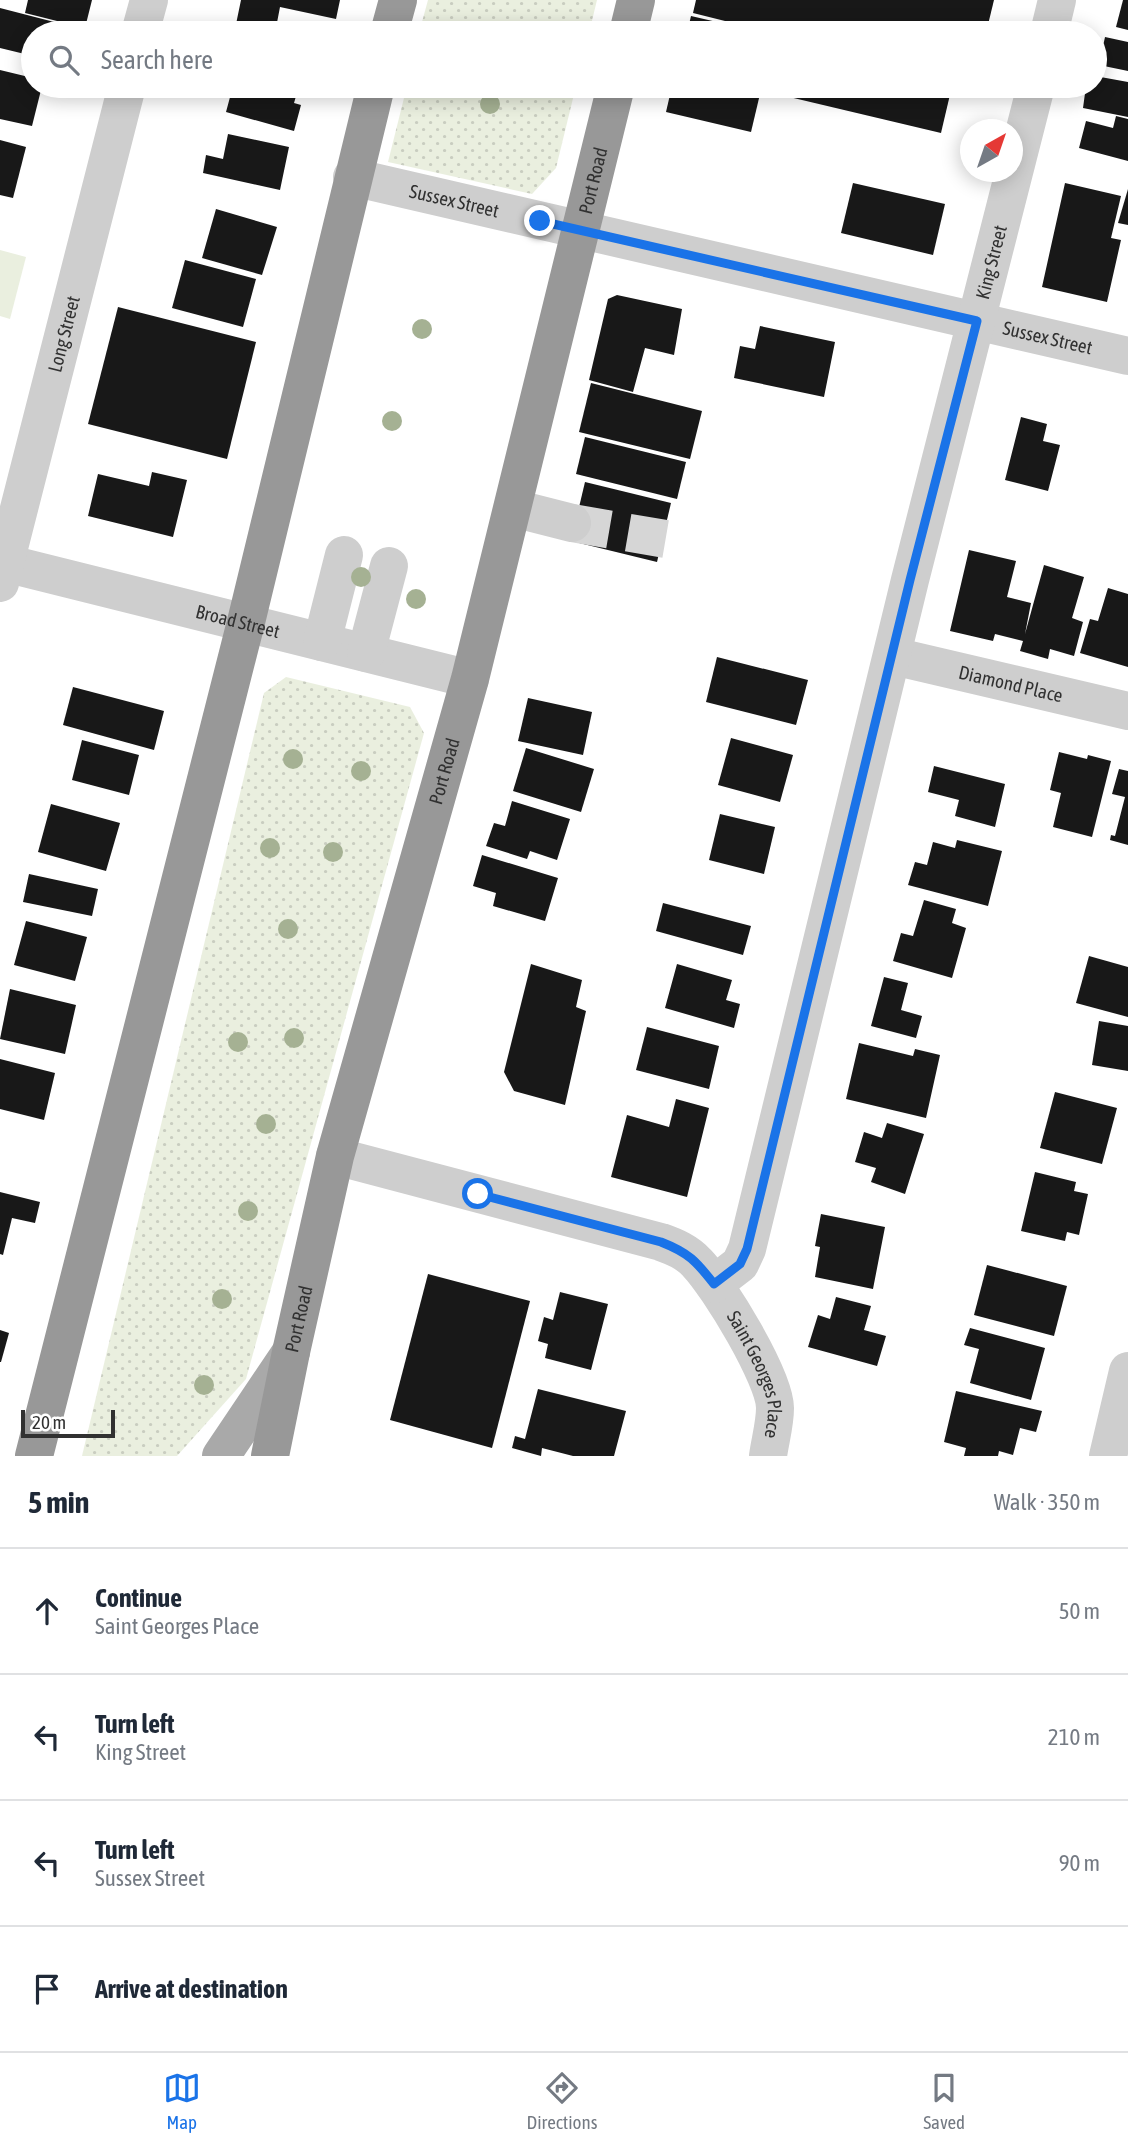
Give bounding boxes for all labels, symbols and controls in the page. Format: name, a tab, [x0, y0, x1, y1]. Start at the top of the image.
search box	[21, 21, 1107, 98]
icon: search	[45, 41, 83, 79]
text: Search here	[101, 45, 213, 75]
north arrow	[960, 119, 1023, 182]
street label: Port Road	[574, 145, 612, 216]
street label: Sussex Street	[407, 180, 501, 222]
route end	[524, 205, 555, 236]
street label: King Street	[971, 223, 1011, 301]
street label: Long Street	[43, 293, 84, 375]
street label: Sussex Street	[1001, 317, 1095, 358]
street label: Broad Street	[194, 600, 282, 642]
street label: Diamond Place	[957, 661, 1065, 706]
street label: Port Road	[424, 735, 464, 807]
route start	[462, 1178, 493, 1209]
street label: Port Road	[280, 1283, 317, 1354]
street label: Saint Georges Place	[723, 1307, 786, 1440]
scale bar	[21, 1407, 116, 1439]
text: 20 m	[32, 1411, 66, 1433]
text: 5 min	[28, 1485, 89, 1519]
text: Walk · 350 m	[994, 1489, 1100, 1515]
text: Continue	[95, 1583, 182, 1613]
icon: ahead	[28, 1592, 66, 1630]
text: 50 m	[1059, 1598, 1100, 1624]
text: Saint Georges Place	[95, 1613, 259, 1639]
text: Turn left	[95, 1709, 175, 1739]
icon: left	[28, 1718, 66, 1756]
text: 210 m	[1048, 1724, 1100, 1750]
text: King Street	[95, 1739, 186, 1765]
text: Turn left	[95, 1835, 175, 1865]
icon: left	[28, 1844, 66, 1882]
text: 90 m	[1059, 1850, 1100, 1876]
text: Sussex Street	[95, 1865, 205, 1891]
icon: arrive	[28, 1970, 66, 2008]
text: Arrive at destination	[95, 1974, 288, 2004]
tab: Map	[163, 2069, 201, 2133]
tab: Directions	[527, 2069, 597, 2133]
tab: Saved	[923, 2069, 965, 2133]

